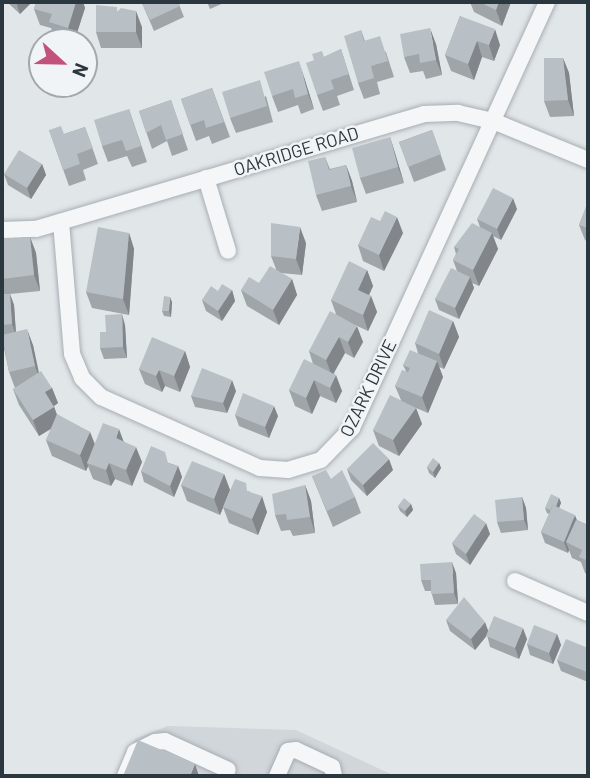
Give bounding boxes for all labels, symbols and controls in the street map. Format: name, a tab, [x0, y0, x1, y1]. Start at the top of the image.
north arrow	[28, 28, 98, 98]
text: N	[68, 60, 94, 80]
street label: OAKRIDGE ROAD	[231, 122, 361, 180]
street label: OZARK DRIVE	[335, 336, 401, 440]

